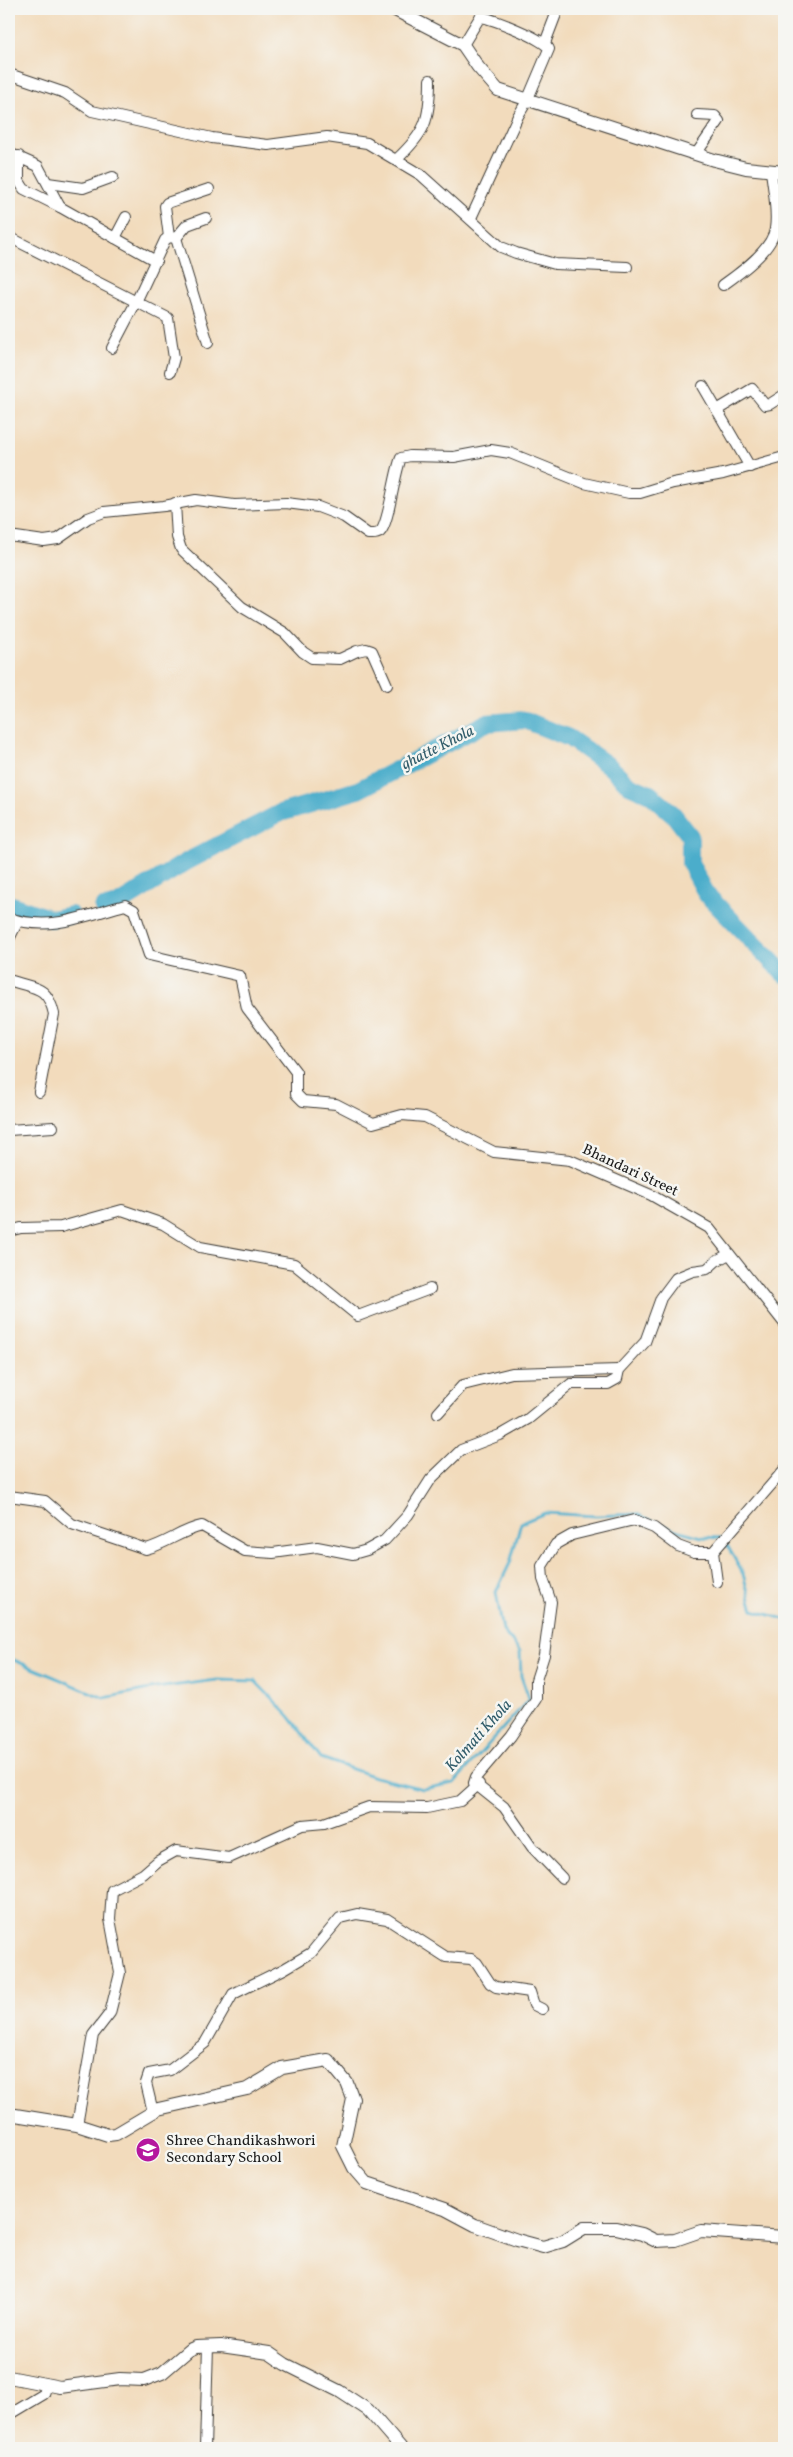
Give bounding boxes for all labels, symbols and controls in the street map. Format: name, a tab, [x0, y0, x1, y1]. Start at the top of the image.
water label: ghatte Khola	[397, 720, 478, 776]
street label: Bhandari Street	[579, 1140, 681, 1202]
water label: Kolmati Khola	[441, 1695, 518, 1777]
place label: Shree Chandikashwori Secondary School	[166, 2131, 316, 2169]
school or university icon: Shree Chandikashwori Secondary School	[135, 2137, 161, 2163]

